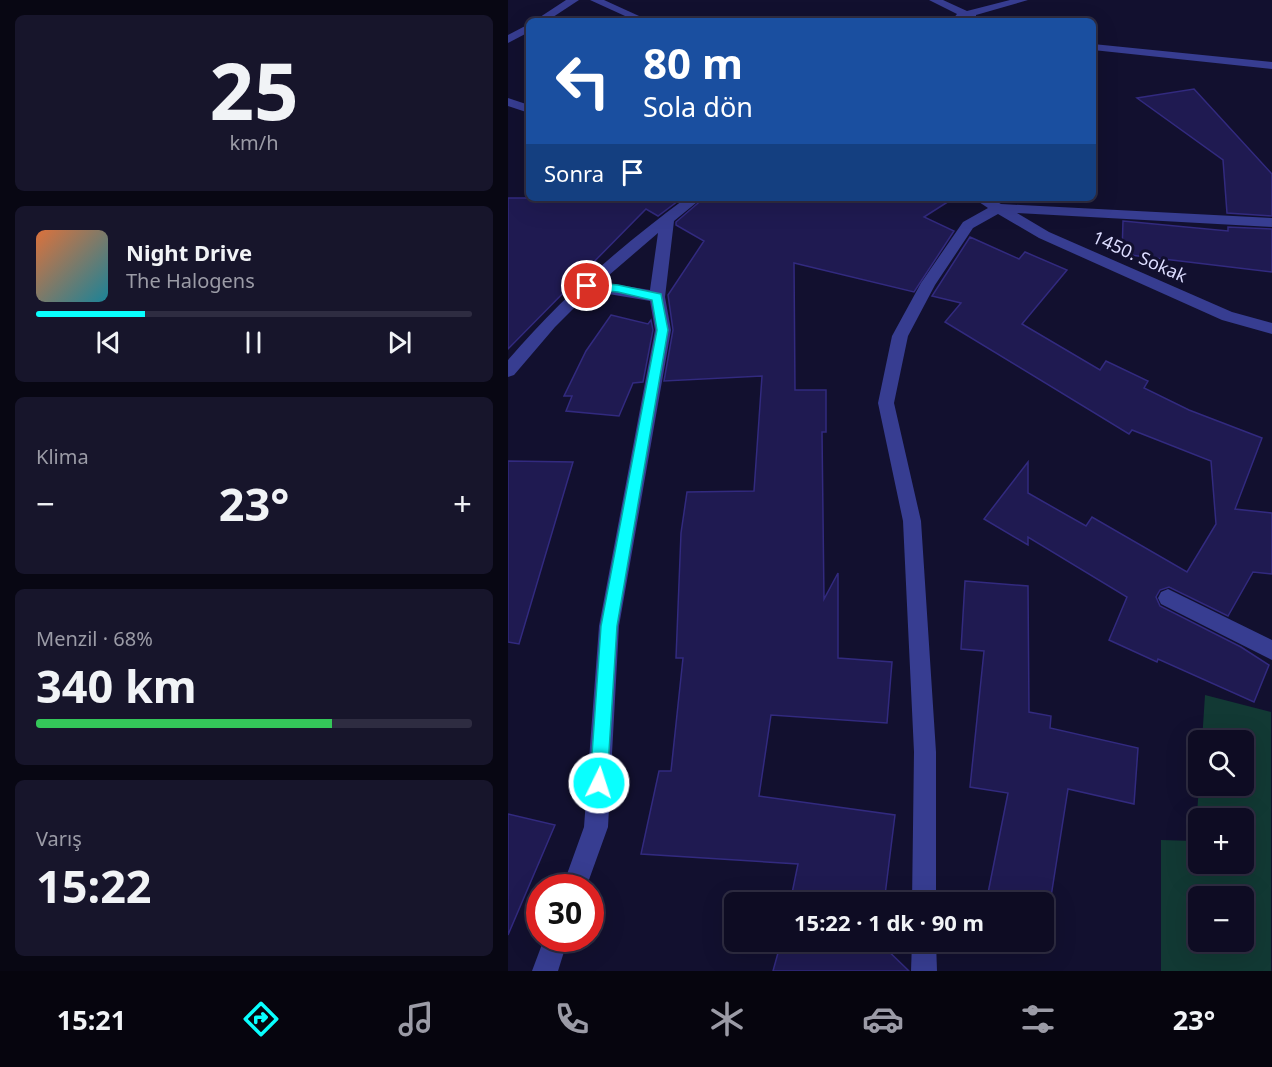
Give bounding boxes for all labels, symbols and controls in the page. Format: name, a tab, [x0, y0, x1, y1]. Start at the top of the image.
text: 80 m	[643, 34, 743, 91]
text: 25	[209, 37, 299, 143]
icon: left	[544, 42, 622, 120]
text: Sola dön	[643, 88, 753, 125]
text: km/h	[229, 129, 279, 156]
icon: arrive	[616, 156, 649, 189]
text: Sonra	[544, 158, 604, 188]
street label: 1450. Sokak	[1089, 225, 1191, 288]
text: Night Drive	[126, 237, 252, 267]
pin	[561, 260, 612, 311]
text: The Halogens	[126, 267, 255, 294]
icon: arrive	[570, 269, 603, 302]
icon: previous	[92, 326, 125, 359]
icon: pause	[237, 326, 270, 359]
icon: next	[383, 326, 416, 359]
text: Klima	[36, 443, 89, 470]
text: 23°	[219, 473, 289, 534]
text: −	[36, 481, 55, 526]
text: +	[453, 481, 472, 526]
text: Menzil · 68%	[36, 625, 153, 652]
text: 340 km	[36, 655, 197, 716]
map controls	[1188, 730, 1254, 952]
button: search	[1188, 730, 1254, 796]
position arrow	[567, 751, 631, 815]
button: +	[1188, 808, 1254, 874]
text: Varış	[36, 825, 82, 852]
text: 15:22	[36, 855, 152, 916]
speed limit sign: 30	[526, 874, 604, 952]
button: −	[1188, 886, 1254, 952]
text: 15:22 · 1 dk · 90 m	[794, 907, 984, 937]
icon: directions	[240, 998, 282, 1040]
icon: music	[395, 998, 437, 1040]
icon: phone	[551, 998, 593, 1040]
icon: climate	[706, 998, 748, 1040]
icon: car	[862, 998, 904, 1040]
icon: filters	[1017, 998, 1059, 1040]
text: 15:21	[57, 1001, 126, 1038]
text: 23°	[1173, 1001, 1215, 1038]

